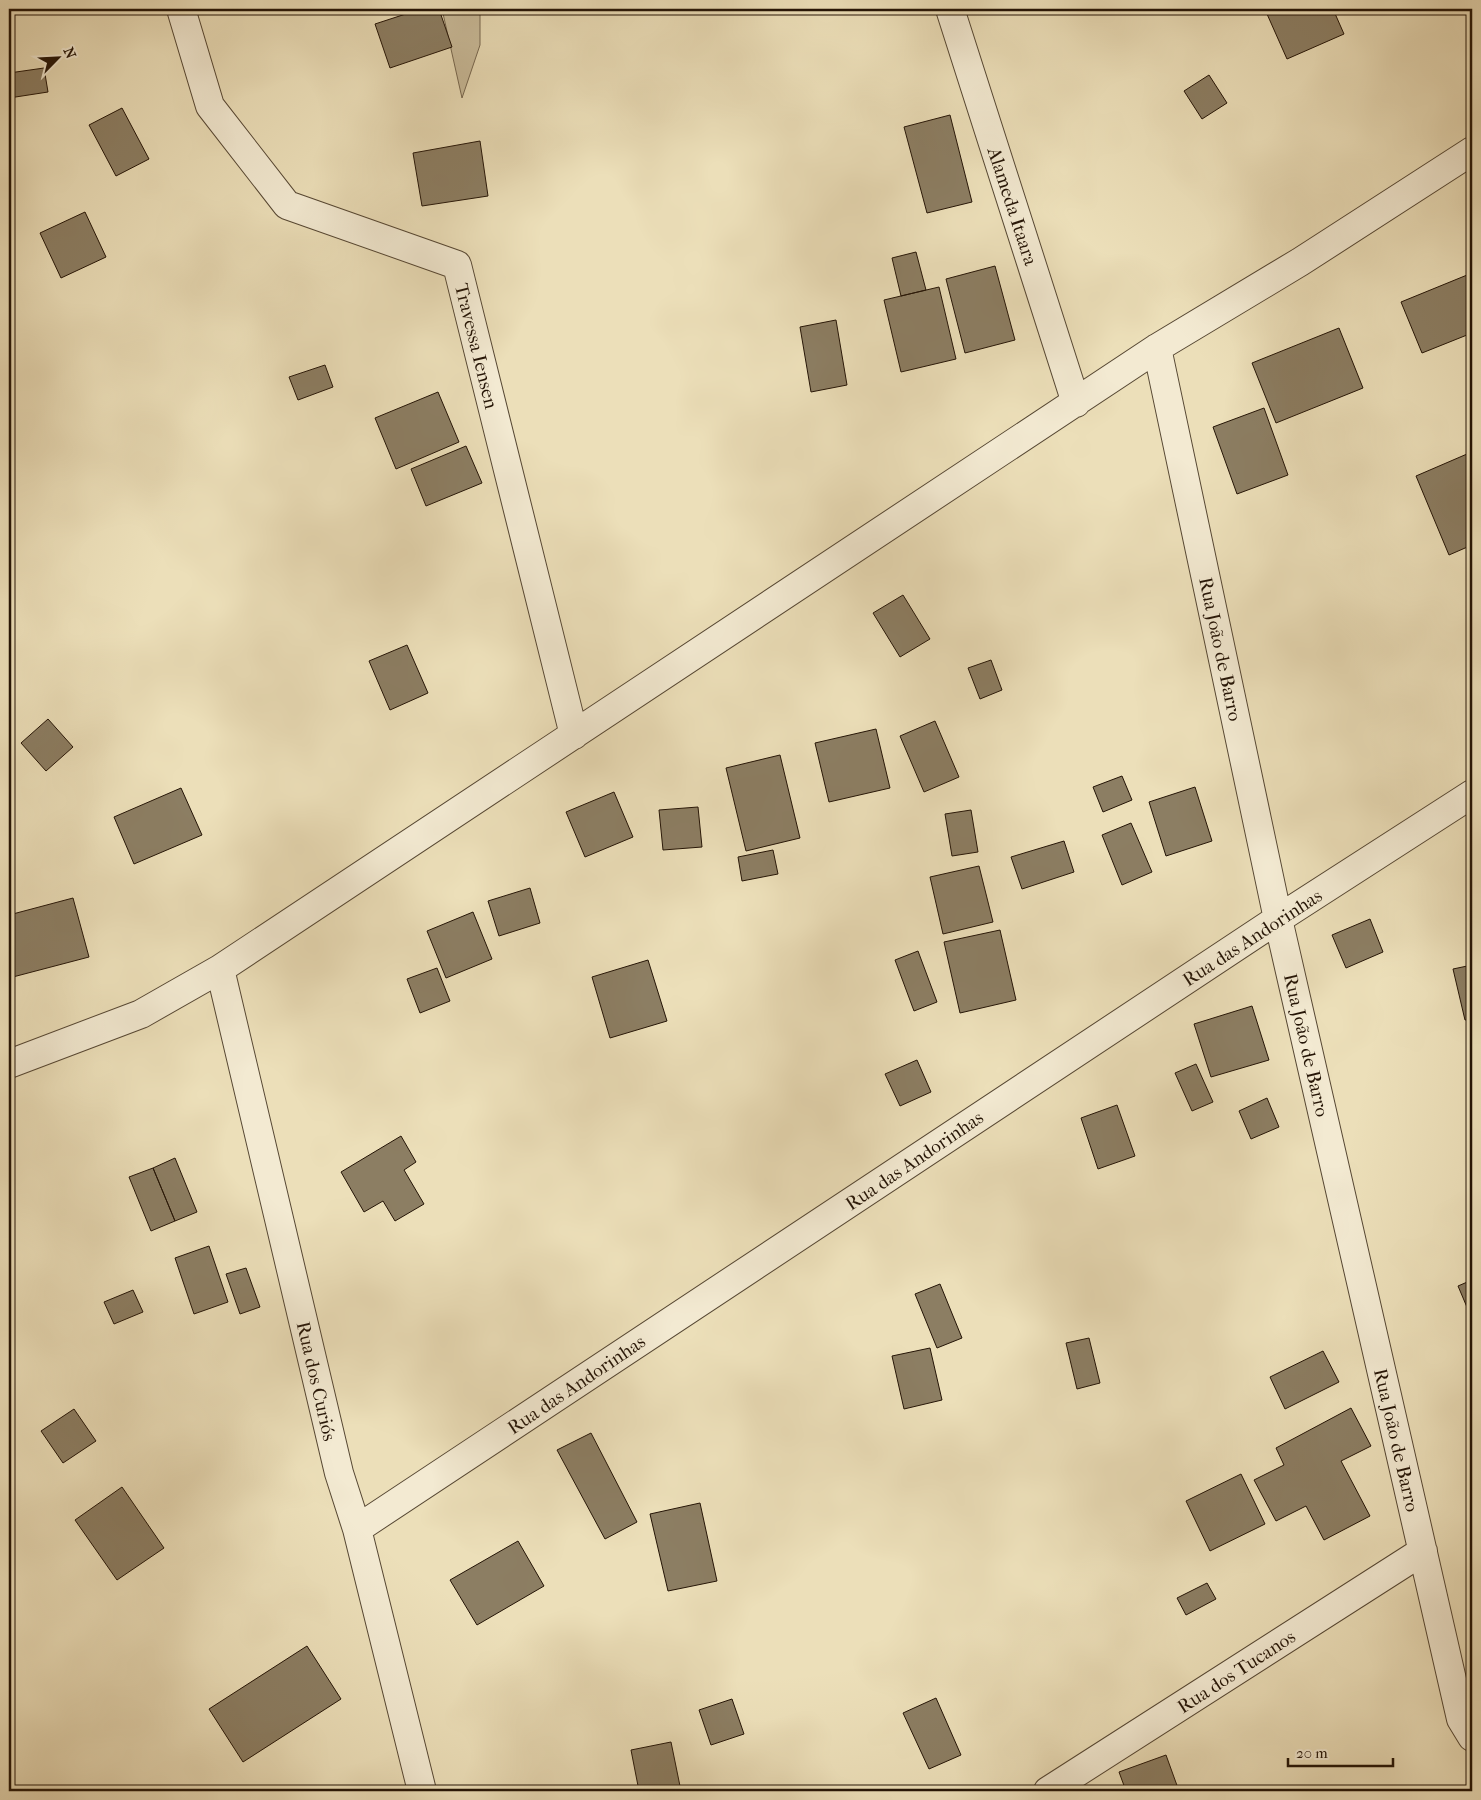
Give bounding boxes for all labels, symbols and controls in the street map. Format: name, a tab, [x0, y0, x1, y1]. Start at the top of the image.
north arrow	[32, 32, 82, 82]
text: N	[59, 45, 79, 62]
street label: Alameda Itaara	[982, 143, 1042, 268]
street label: Travessa Iensen	[450, 281, 502, 411]
street label: Rua João de Barro	[1194, 575, 1246, 724]
street label: Rua das Andorinhas	[1179, 885, 1326, 991]
street label: Rua João de Barro	[1279, 971, 1333, 1119]
street label: Rua das Andorinhas	[841, 1107, 988, 1215]
street label: Rua dos Curiós	[292, 1319, 340, 1443]
street label: Rua das Andorinhas	[503, 1331, 650, 1439]
street label: Rua João de Barro	[1369, 1366, 1423, 1514]
street label: Rua dos Tucanos	[1174, 1626, 1300, 1718]
scale bar	[1288, 1735, 1394, 1767]
text: 20 m	[1296, 1744, 1328, 1762]

